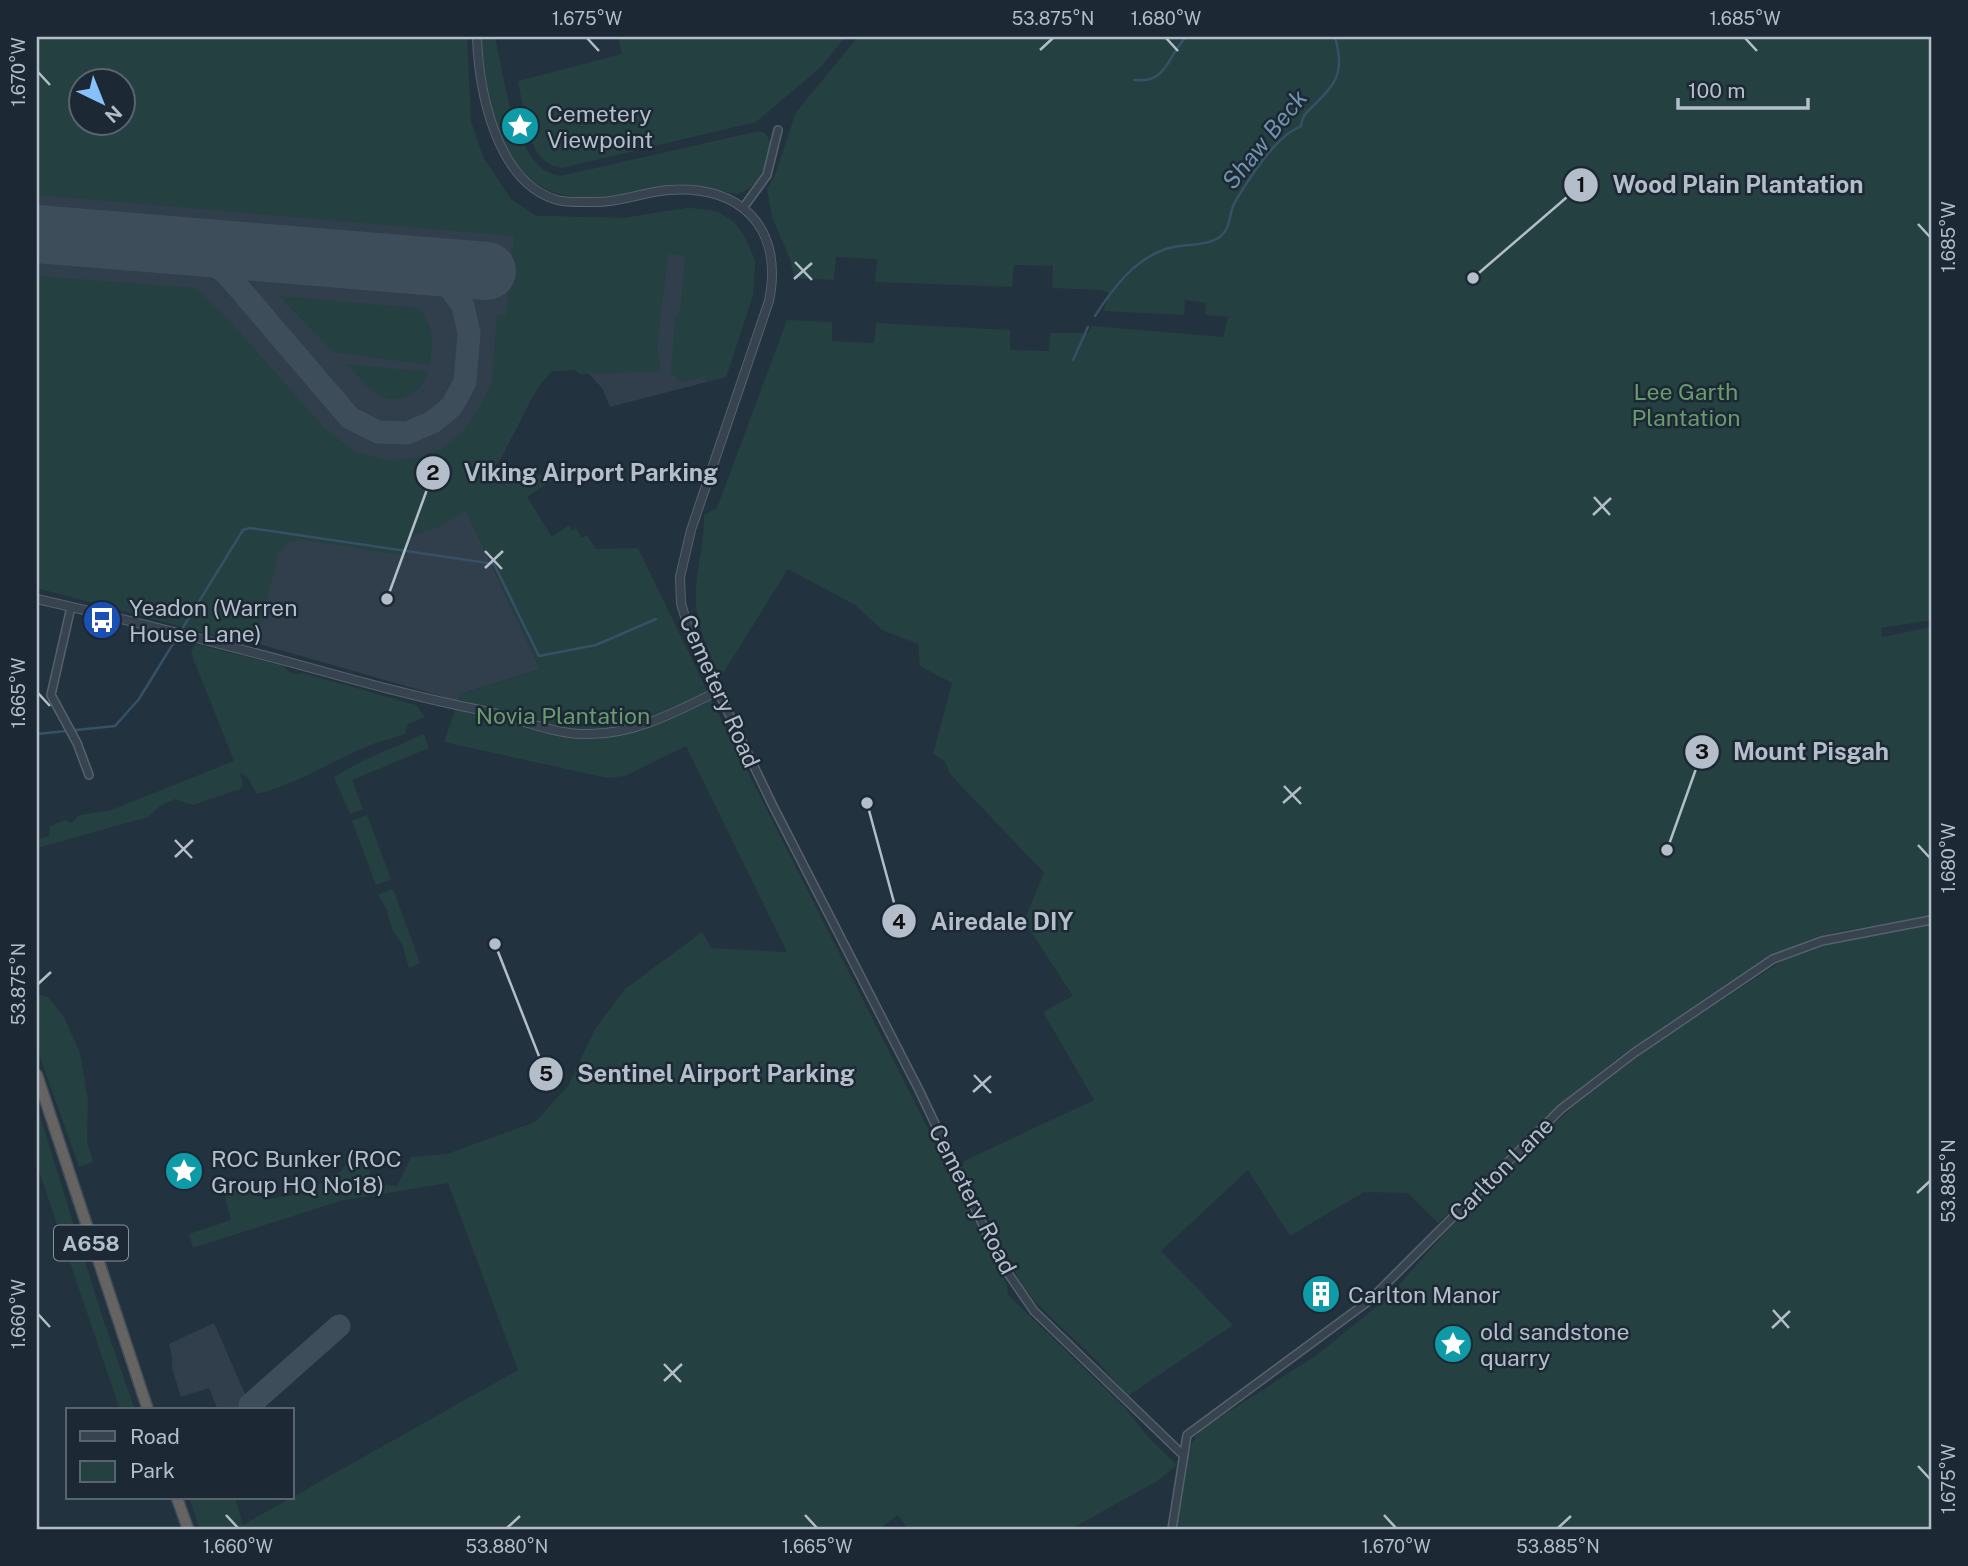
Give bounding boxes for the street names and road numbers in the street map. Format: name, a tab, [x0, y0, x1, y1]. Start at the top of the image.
street label: Cemetery Road	[674, 610, 766, 772]
street label: Carlton Lane	[1443, 1111, 1559, 1227]
street label: Cemetery Road	[924, 1120, 1022, 1278]
road number: A658	[54, 1226, 128, 1260]

